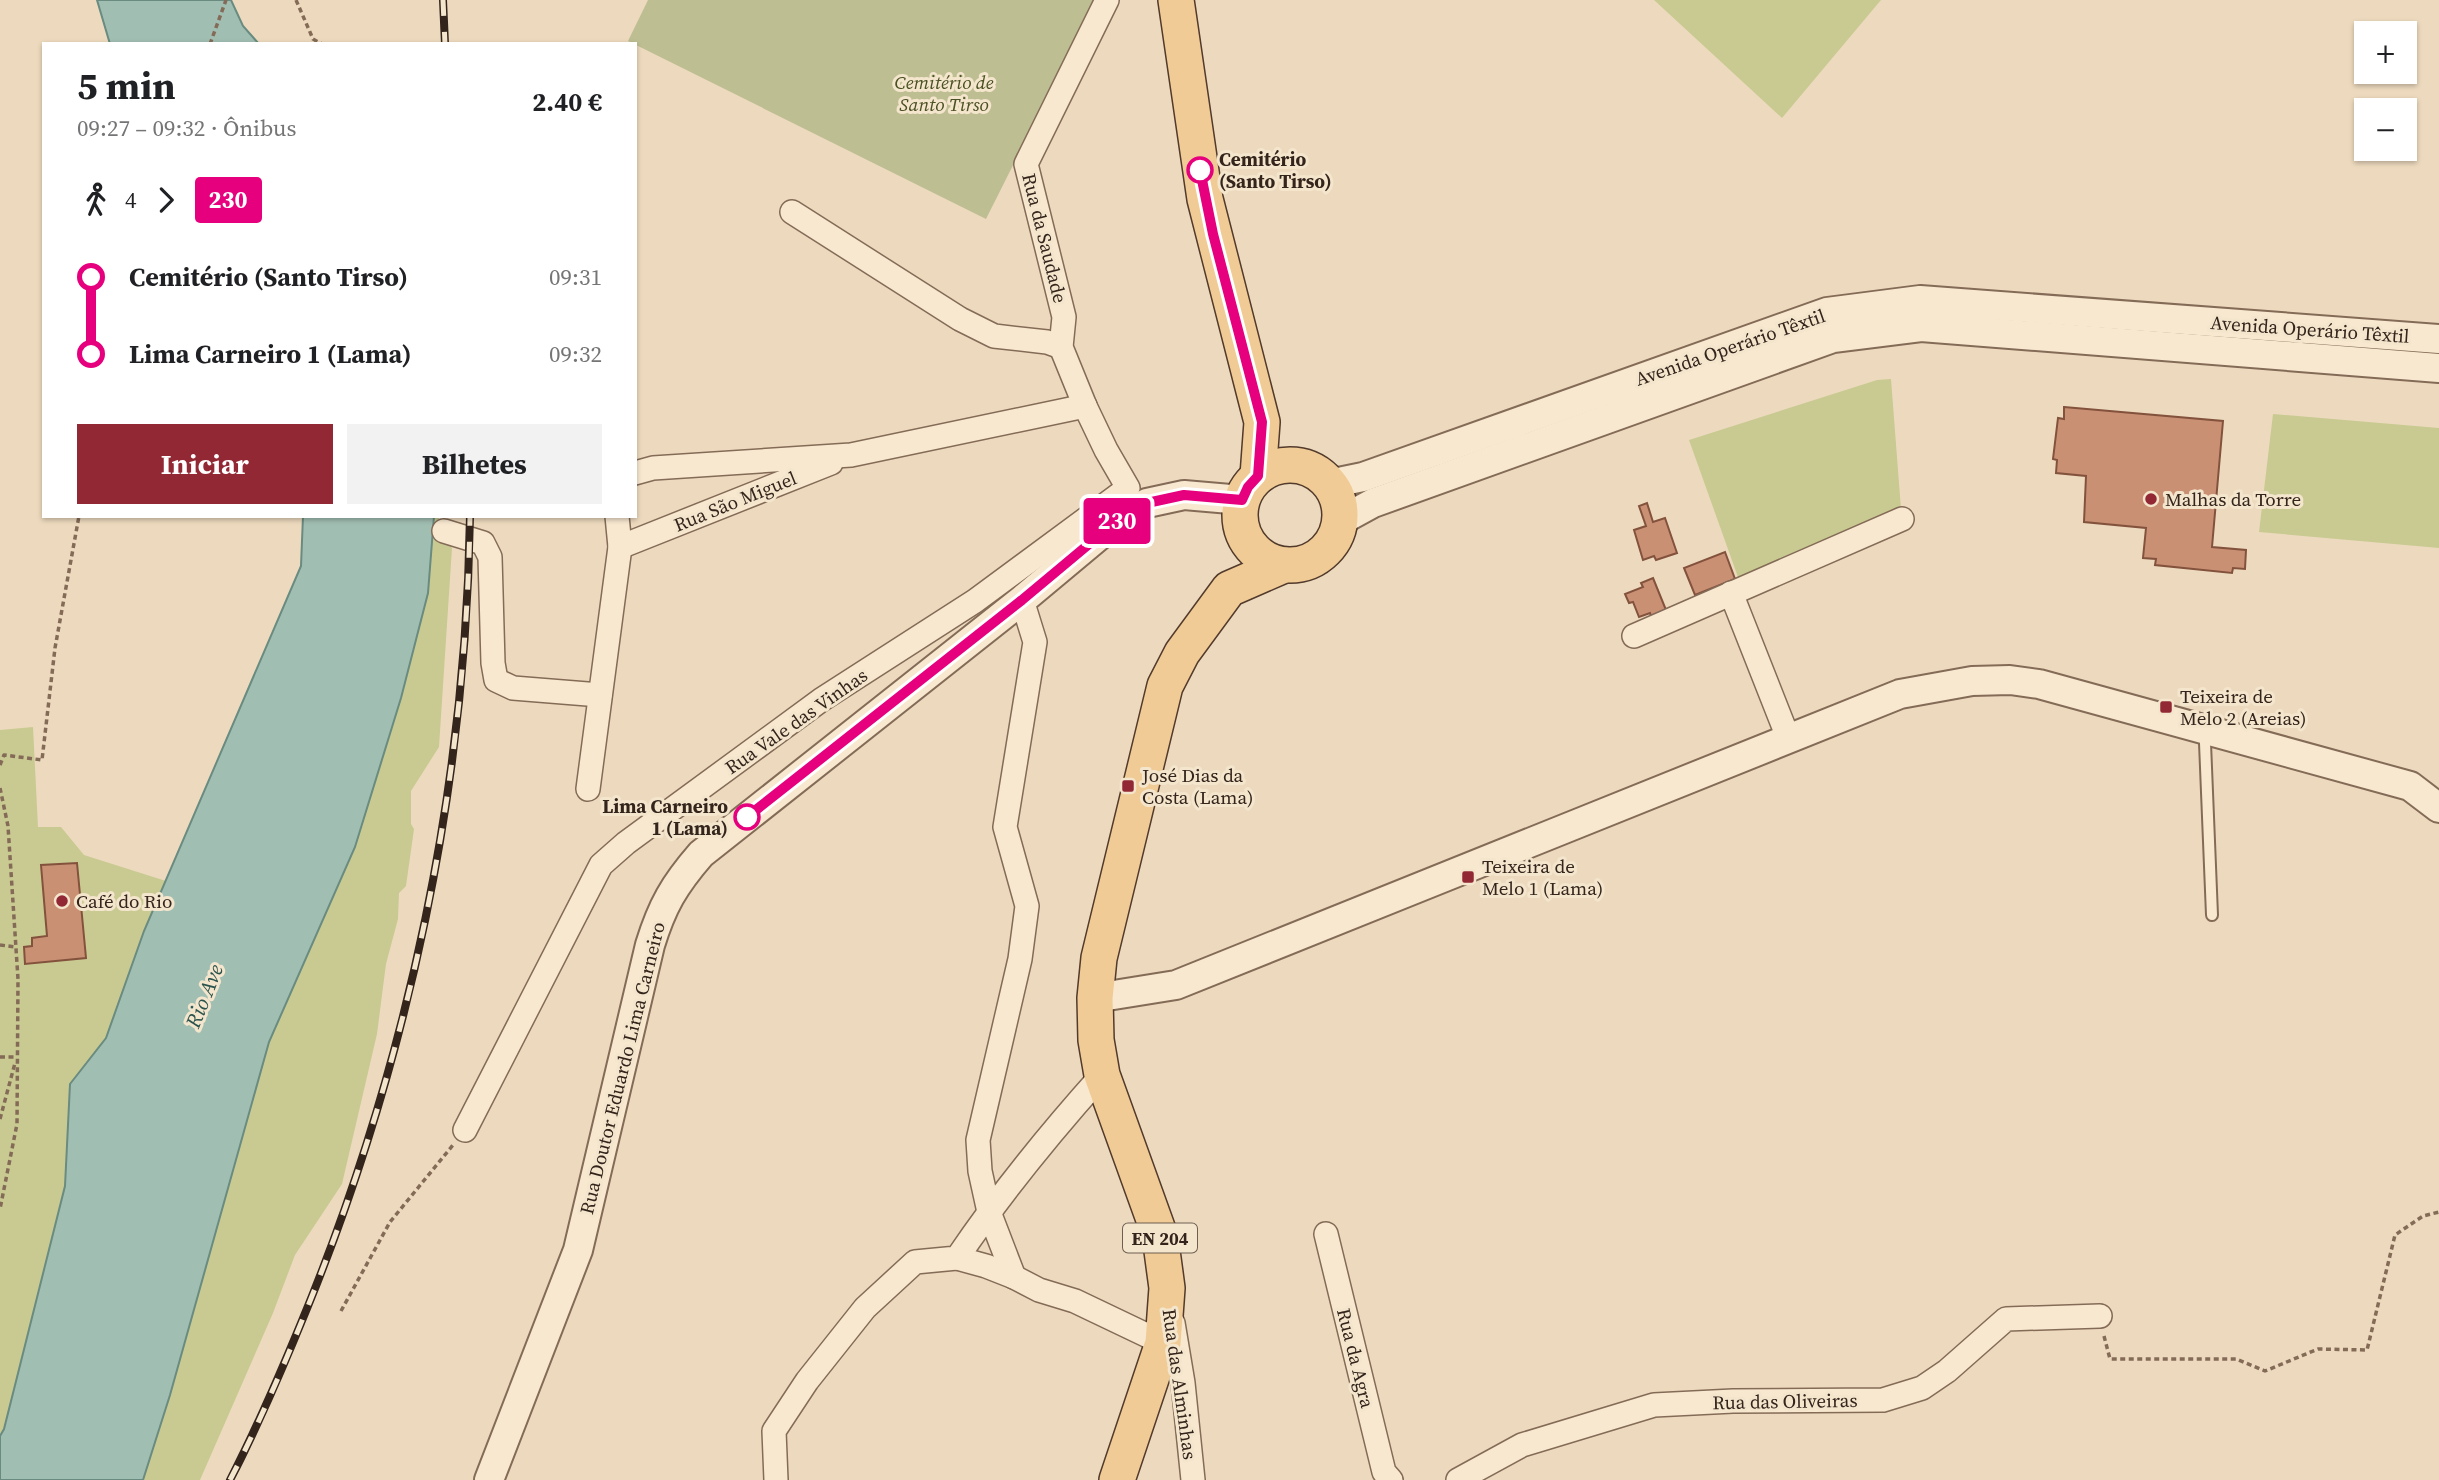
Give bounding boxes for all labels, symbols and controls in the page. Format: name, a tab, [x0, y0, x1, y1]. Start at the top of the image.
map controls	[2354, 21, 2417, 161]
button: +	[2354, 21, 2417, 84]
text: 5 min	[77, 60, 176, 112]
park label: Cemitério de Santo Tirso	[894, 69, 994, 117]
text: 2.40 €	[532, 84, 602, 120]
button: −	[2354, 98, 2417, 161]
text: 09:27 – 09:32 · Ônibus	[77, 112, 296, 144]
place label: Cemitério (Santo Tirso)	[1219, 146, 1332, 194]
marker: Cemitério (Santo Tirso)	[1187, 157, 1213, 183]
street label: Rua da Saudade	[1016, 170, 1074, 306]
icon: walk	[77, 181, 115, 219]
icon: forward	[147, 181, 185, 219]
text: 230	[209, 183, 248, 216]
text: 4	[125, 184, 137, 216]
text: Cemitério (Santo Tirso)	[129, 259, 408, 295]
text: 09:31	[549, 261, 602, 293]
street label: Avenida Operário Têxtil	[1632, 302, 1829, 392]
street label: Avenida Operário Têxtil	[2210, 309, 2411, 349]
text: Lima Carneiro 1 (Lama)	[129, 336, 412, 372]
text: 09:32	[549, 338, 602, 370]
button: Iniciar	[77, 424, 333, 504]
button: Bilhetes	[347, 424, 602, 504]
street label: Rua São Miguel	[670, 464, 801, 537]
place label: Malhas da Torre	[2165, 486, 2301, 512]
marker: Malhas da Torre	[2143, 491, 2159, 507]
line badge: 230	[1077, 498, 1157, 544]
text: 230	[1097, 504, 1137, 537]
street label: Rua Vale das Vinhas	[719, 662, 873, 780]
place label: Teixeira de Melo 2 (Areias)	[2180, 683, 2307, 731]
marker: Teixeira de Melo 2 (Areias)	[2158, 699, 2174, 715]
place label: José Dias da Costa (Lama)	[1141, 762, 1254, 810]
marker: José Dias da Costa (Lama)	[1120, 778, 1136, 794]
place label: Lima Carneiro 1 (Lama)	[602, 793, 728, 841]
marker: Lima Carneiro 1 (Lama)	[734, 804, 760, 830]
place label: Teixeira de Melo 1 (Lama)	[1482, 853, 1603, 901]
marker: Teixeira de Melo 1 (Lama)	[1460, 869, 1476, 885]
place label: Café do Rio	[76, 888, 172, 914]
marker: Café do Rio	[54, 893, 70, 909]
street label: Rua Doutor Eduardo Lima Carneiro	[573, 919, 671, 1217]
water label: Rio Ave	[178, 959, 230, 1033]
road number: EN 204	[1123, 1224, 1197, 1252]
street label: Rua da Agra	[1331, 1305, 1381, 1411]
street label: Rua das Alminhas	[1157, 1307, 1203, 1461]
street label: Rua das Oliveiras	[1712, 1387, 1858, 1415]

